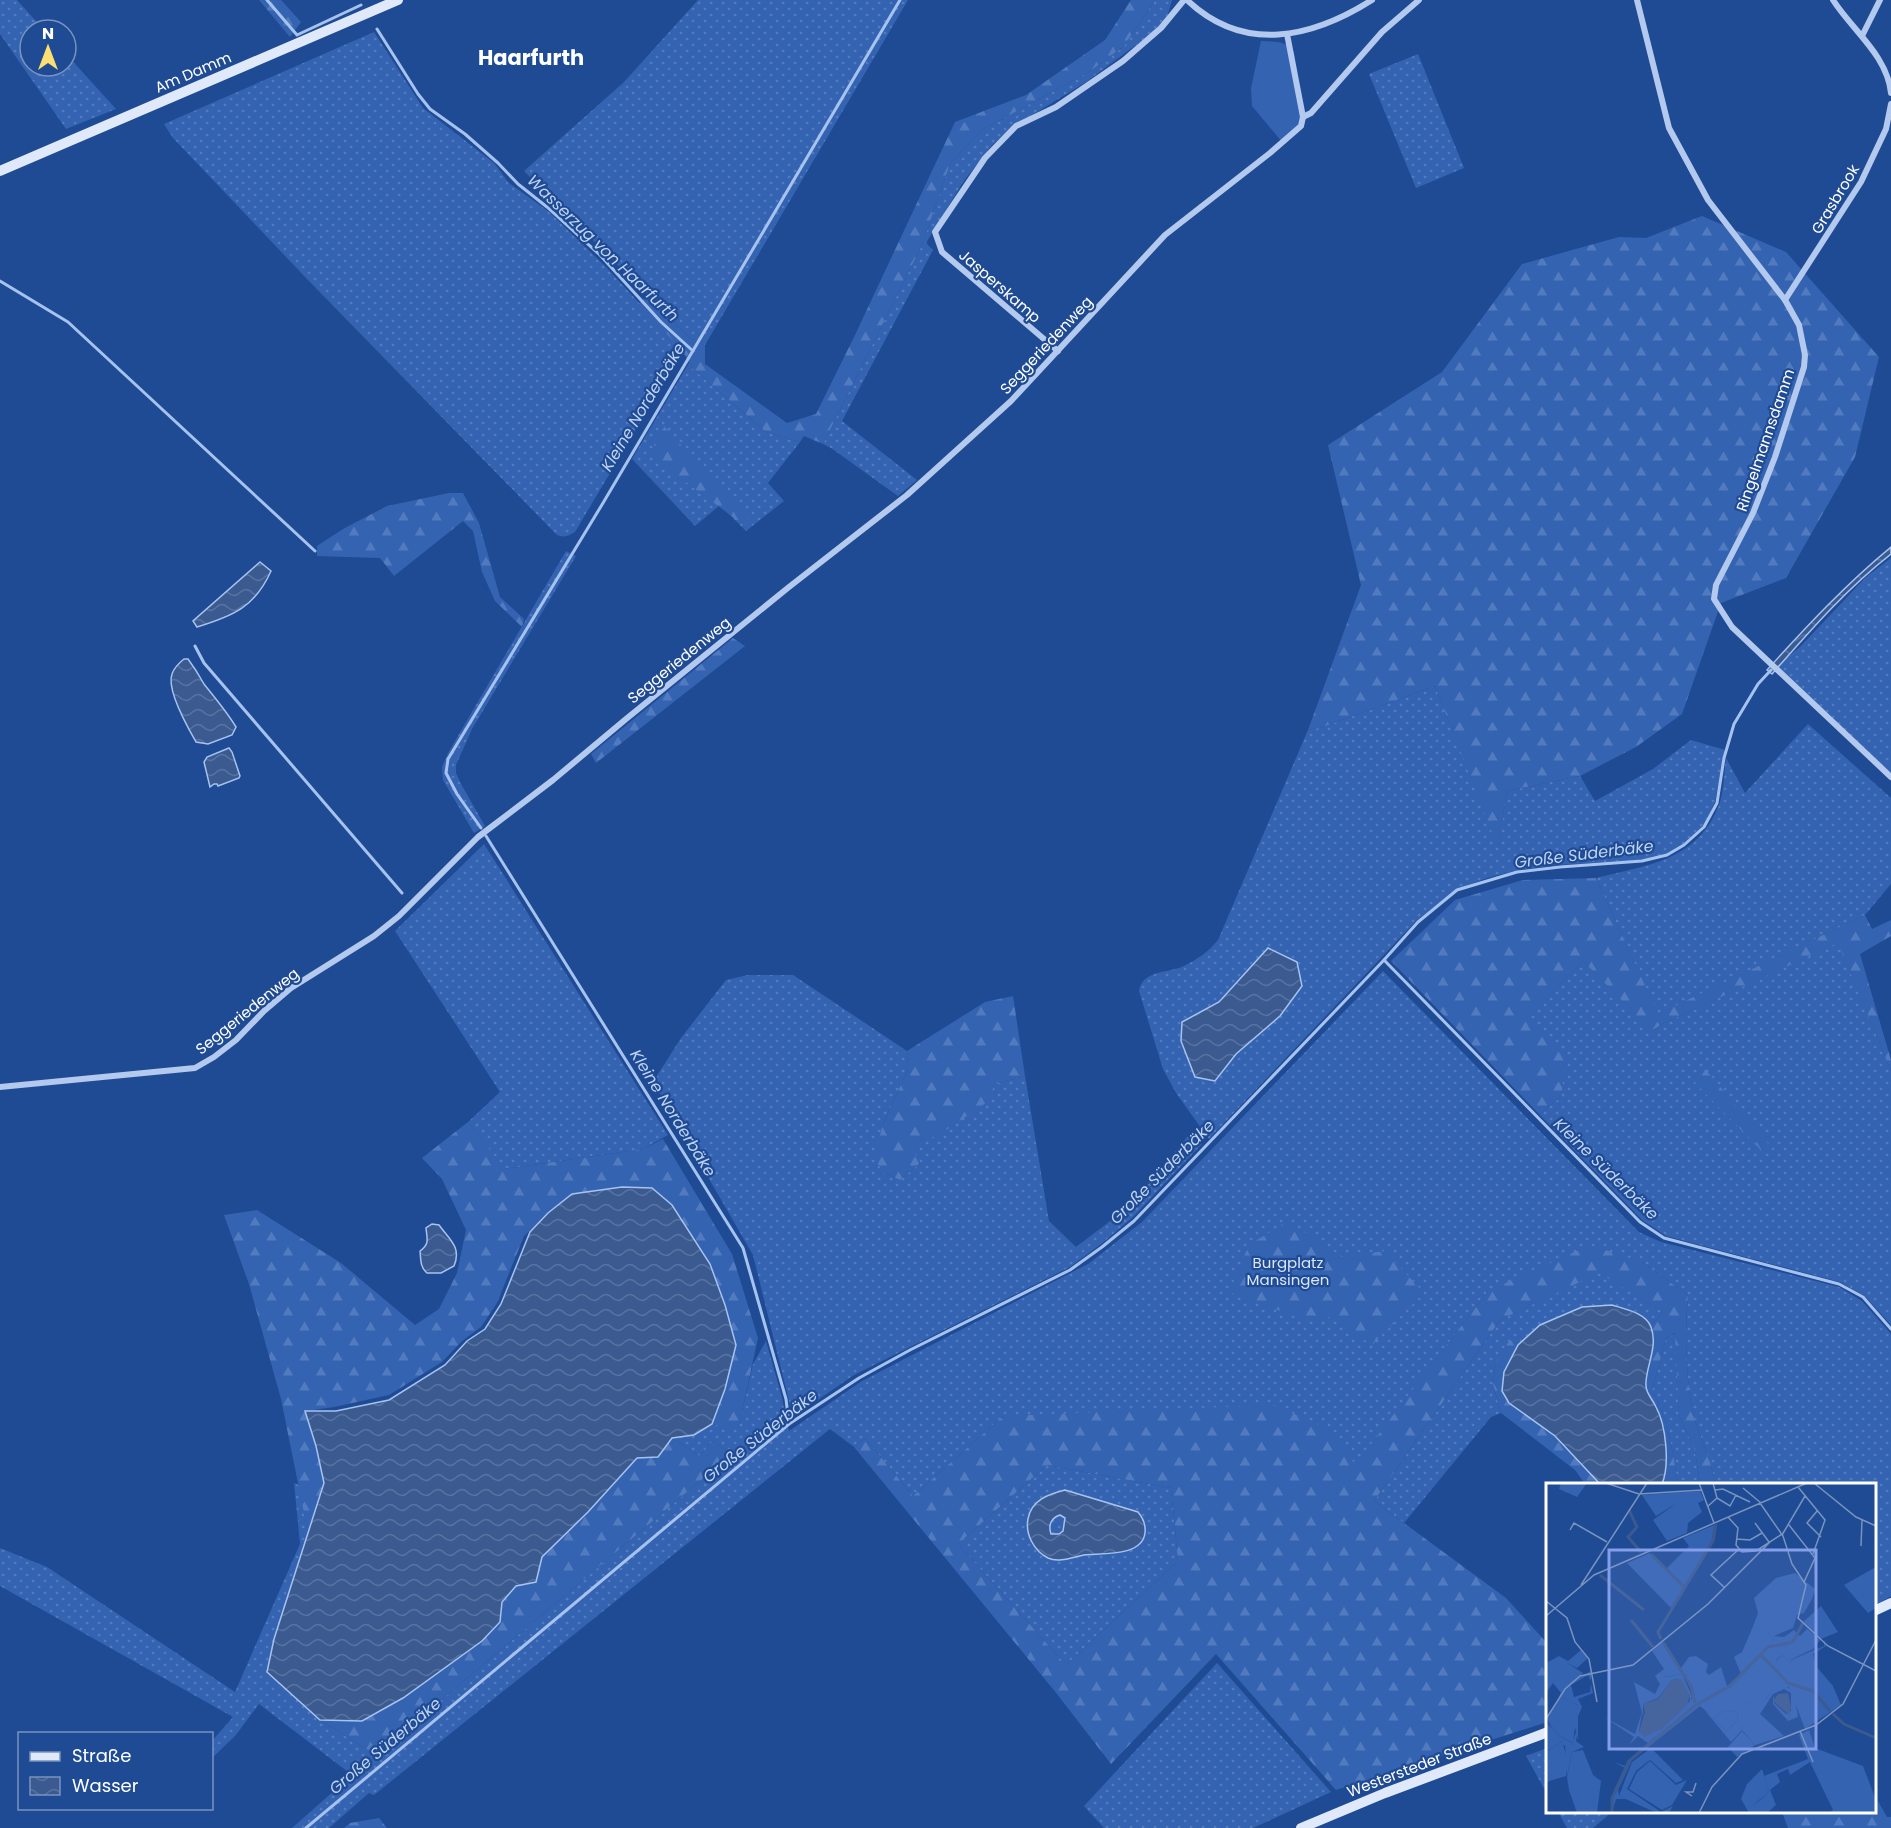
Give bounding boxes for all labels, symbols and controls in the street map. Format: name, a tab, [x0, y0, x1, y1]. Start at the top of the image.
north arrow	[18, 18, 78, 78]
text: N	[42, 22, 54, 45]
district label: Haarfurth	[478, 43, 584, 72]
street label: Am Damm	[152, 46, 234, 98]
street label: Grasbrook	[1806, 160, 1864, 238]
water label: Wasserzug von Haarfurth	[522, 169, 684, 327]
street label: Jasperskamp	[955, 245, 1045, 327]
street label: Seggeriedenweg	[995, 291, 1097, 399]
water label: Kleine Norderbäke	[595, 338, 691, 476]
street label: Ringelmannsdamm	[1731, 366, 1799, 514]
street label: Seggeriedenweg	[623, 612, 735, 708]
water label: Große Süderbäke	[1513, 834, 1655, 874]
street label: Seggeriedenweg	[191, 963, 303, 1059]
water label: Kleine Norderbäke	[624, 1045, 722, 1181]
water label: Kleine Süderbäke	[1548, 1113, 1664, 1225]
water label: Große Süderbäke	[1104, 1114, 1220, 1230]
park label: Burgplatz Mansingen	[1247, 1252, 1329, 1290]
water label: Große Süderbäke	[698, 1384, 822, 1488]
inset map	[1546, 1483, 1876, 1813]
water label: Große Süderbäke	[324, 1692, 446, 1800]
street label: Westersteder Straße	[1344, 1728, 1494, 1802]
legend	[18, 1732, 213, 1810]
text: Straße	[72, 1743, 131, 1768]
text: Wasser	[72, 1773, 139, 1798]

